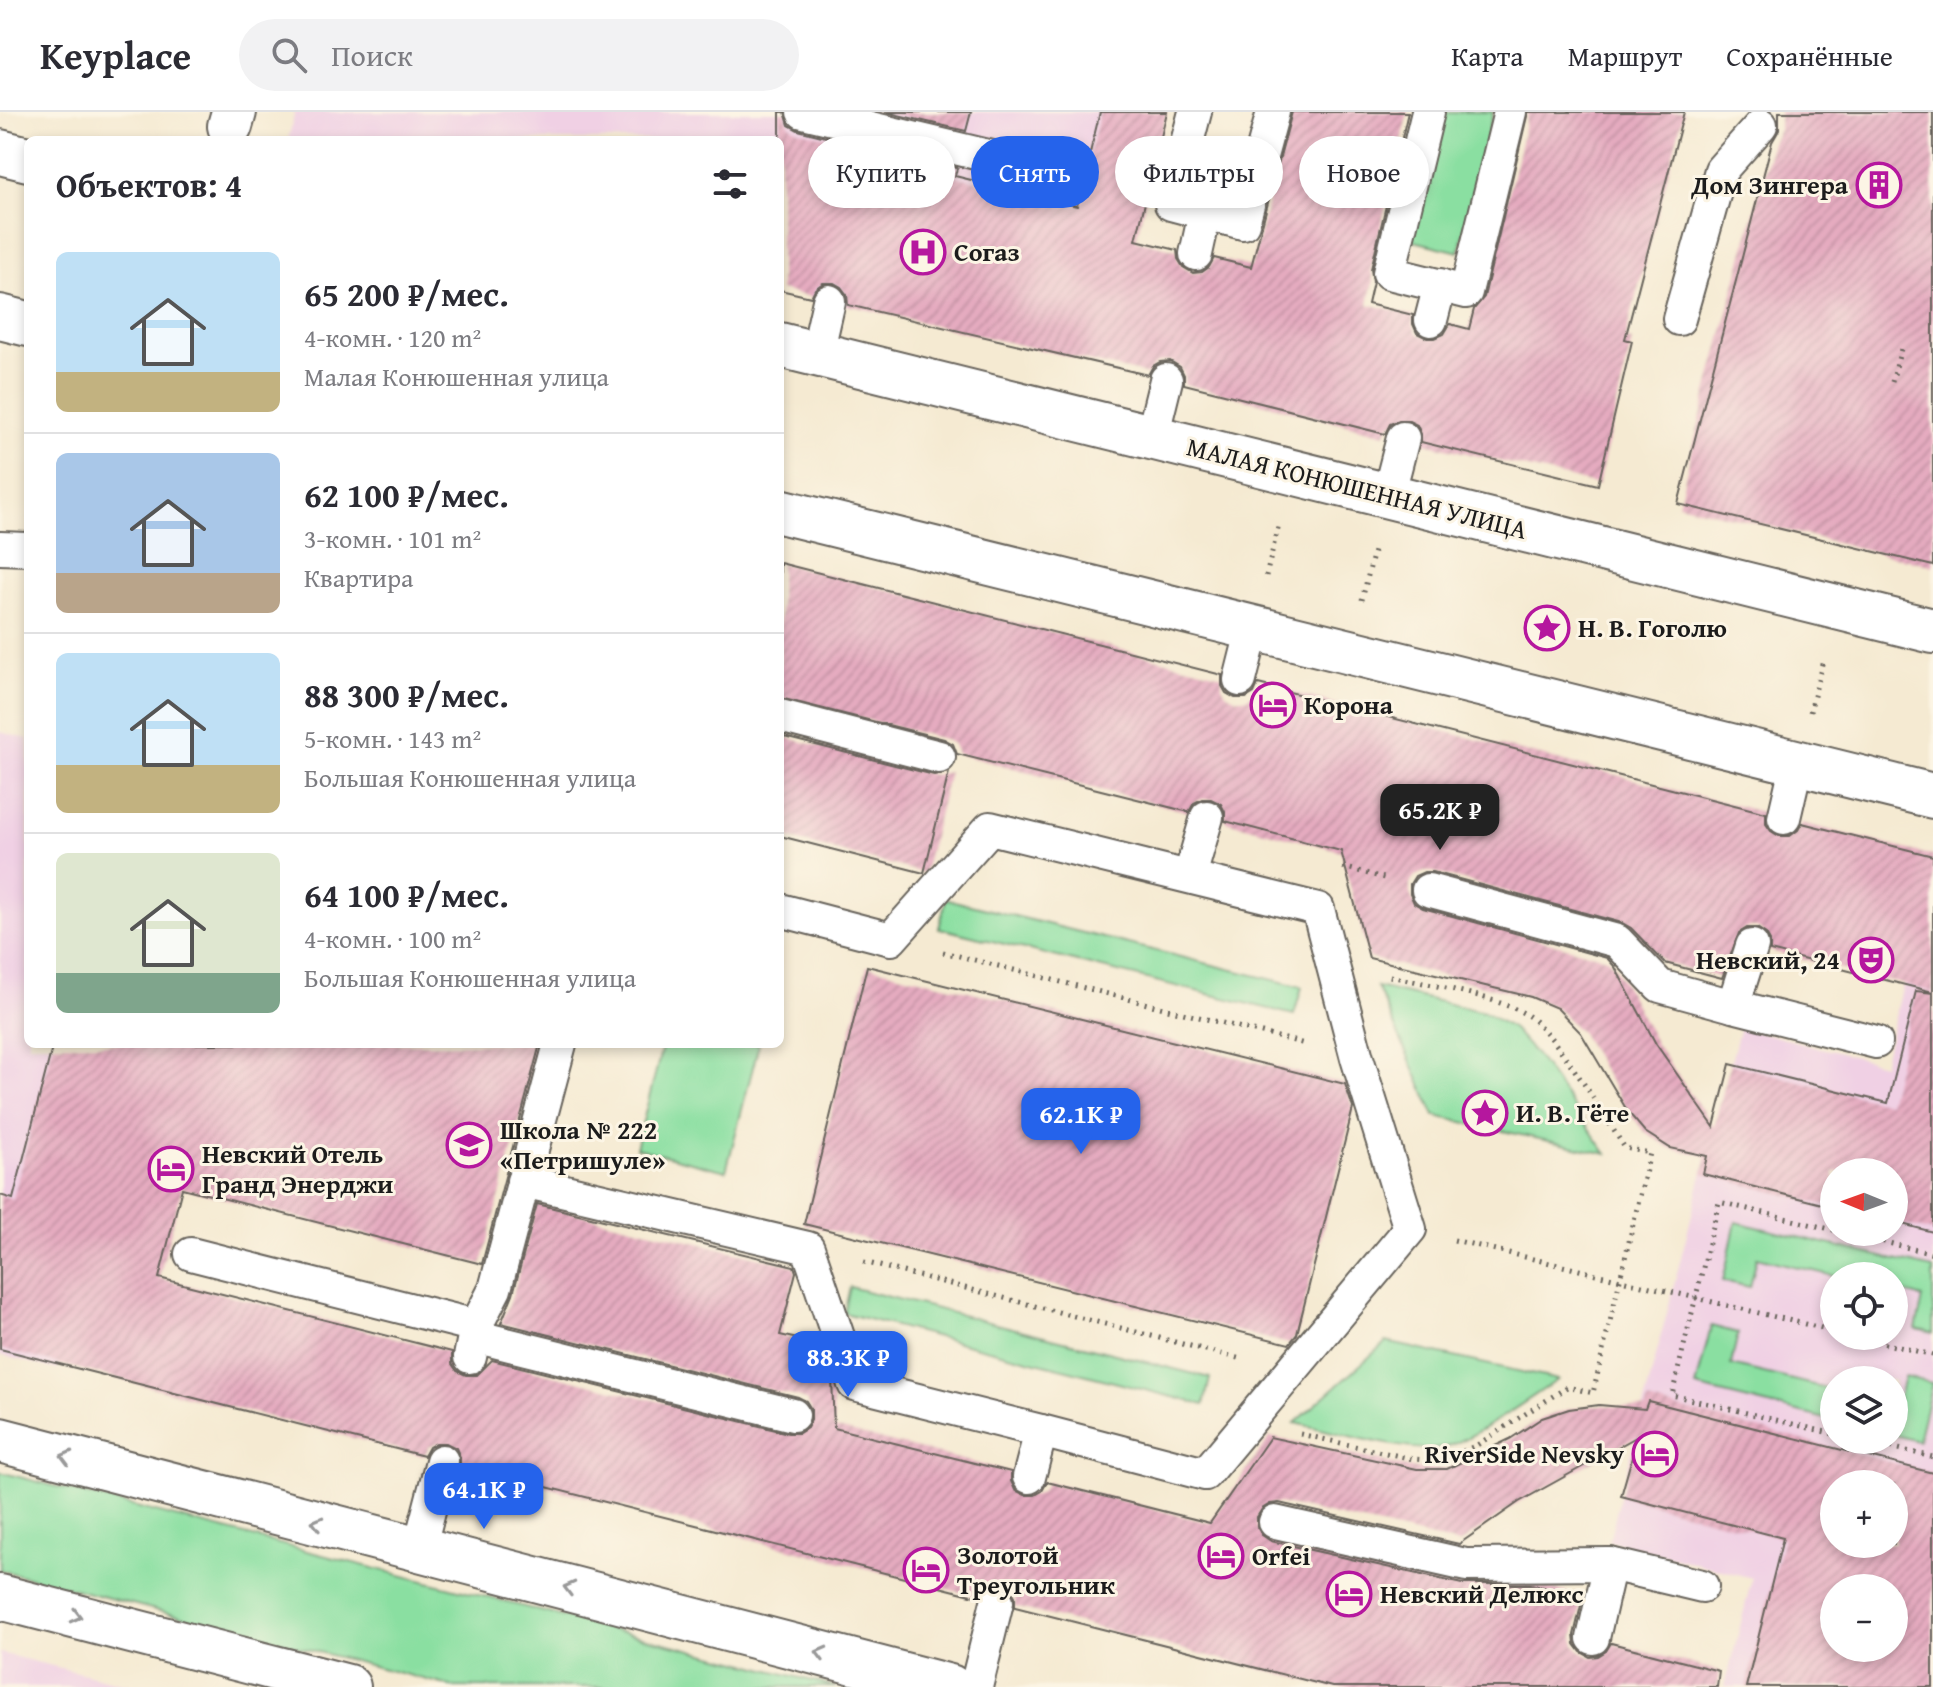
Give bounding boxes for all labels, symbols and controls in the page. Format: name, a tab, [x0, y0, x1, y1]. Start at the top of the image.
search box	[239, 19, 799, 91]
text: Keyplace	[40, 27, 191, 83]
icon: search	[267, 33, 311, 77]
text: Поиск	[331, 33, 413, 77]
text: Карта	[1451, 35, 1524, 76]
text: Маршрут	[1568, 35, 1682, 76]
text: Сохранённые	[1726, 35, 1893, 76]
chip: Купить	[808, 136, 955, 208]
chip: Снять	[971, 136, 1099, 208]
chip: Фильтры	[1115, 136, 1283, 208]
chip: Новое	[1299, 136, 1429, 208]
text: Объектов: 4	[56, 160, 242, 209]
building icon: Дом Зингера	[1855, 161, 1903, 209]
icon: filters	[708, 162, 752, 206]
place label: Дом Зингера	[1690, 165, 1849, 204]
hospital icon: Согаз	[899, 228, 947, 276]
place label: Согаз	[954, 232, 1020, 271]
text: 65 200 ₽/мес.	[304, 269, 509, 318]
icon: home	[120, 284, 216, 380]
text: 4-комн. · 120 m²	[304, 318, 481, 357]
text: Малая Конюшенная улица	[304, 357, 609, 396]
street label: МАЛАЯ КОНЮШЕННАЯ УЛИЦА	[1183, 426, 1532, 549]
text: 62 100 ₽/мес.	[304, 470, 509, 519]
icon: home	[120, 485, 216, 581]
text: 3-комн. · 101 m²	[304, 519, 481, 558]
text: Квартира	[304, 558, 413, 597]
place icon: Н. В. Гоголю	[1523, 604, 1571, 652]
place label: Н. В. Гоголю	[1578, 608, 1727, 647]
text: 88 300 ₽/мес.	[304, 670, 509, 719]
hotel icon: Корона	[1249, 681, 1297, 729]
icon: home	[120, 685, 216, 781]
place label: Корона	[1304, 685, 1394, 724]
text: 5-комн. · 143 m²	[304, 719, 481, 758]
text: Большая Конюшенная улица	[304, 758, 636, 797]
pin: 65.2K ₽	[1366, 784, 1514, 852]
text: 65.2K ₽	[1398, 790, 1482, 829]
text: 64 100 ₽/мес.	[304, 870, 509, 919]
icon: home	[120, 885, 216, 981]
text: 4-комн. · 100 m²	[304, 919, 481, 958]
theatre icon: Невский, 24	[1847, 936, 1895, 984]
place label: Невский, 24	[1696, 940, 1840, 979]
text: Большая Конюшенная улица	[304, 958, 636, 997]
pin: 62.1K ₽	[1007, 1088, 1155, 1156]
place icon: И. В. Гёте	[1461, 1089, 1509, 1137]
place label: И. В. Гёте	[1516, 1093, 1630, 1132]
text: 62.1K ₽	[1039, 1094, 1123, 1133]
place label: Школа № 222 «Петришуле»	[500, 1110, 665, 1179]
school or university icon: Школа № 222 «Петришуле»	[445, 1121, 493, 1169]
place label: Невский Отель Гранд Энерджи	[202, 1134, 393, 1203]
hotel icon: Невский Отель Гранд Энерджи	[147, 1145, 195, 1193]
north arrow	[1820, 1158, 1908, 1246]
map controls	[1820, 1158, 1908, 1662]
button: locate	[1820, 1262, 1908, 1350]
pin: 88.3K ₽	[774, 1331, 922, 1399]
text: 88.3K ₽	[806, 1337, 890, 1376]
button: layers	[1820, 1366, 1908, 1454]
hotel icon: RiverSide Nevsky	[1631, 1430, 1679, 1478]
place label: RiverSide Nevsky	[1425, 1434, 1625, 1473]
one-way arrow	[59, 1450, 73, 1467]
pin: 64.1K ₽	[410, 1463, 558, 1531]
text: 64.1K ₽	[442, 1469, 526, 1508]
button: +	[1820, 1470, 1908, 1558]
one-way arrow	[311, 1515, 325, 1532]
hotel icon: Orfei	[1197, 1532, 1245, 1580]
place label: Золотой Треугольник	[957, 1535, 1115, 1604]
place label: Orfei	[1252, 1536, 1310, 1575]
hotel icon: Золотой Треугольник	[902, 1546, 950, 1594]
hotel icon: Невский Делюкс	[1325, 1570, 1373, 1618]
place label: Невский Делюкс	[1380, 1574, 1584, 1613]
button: −	[1820, 1574, 1908, 1662]
one-way arrow	[563, 1580, 576, 1597]
one-way arrow	[68, 1607, 82, 1624]
one-way arrow	[814, 1646, 828, 1663]

